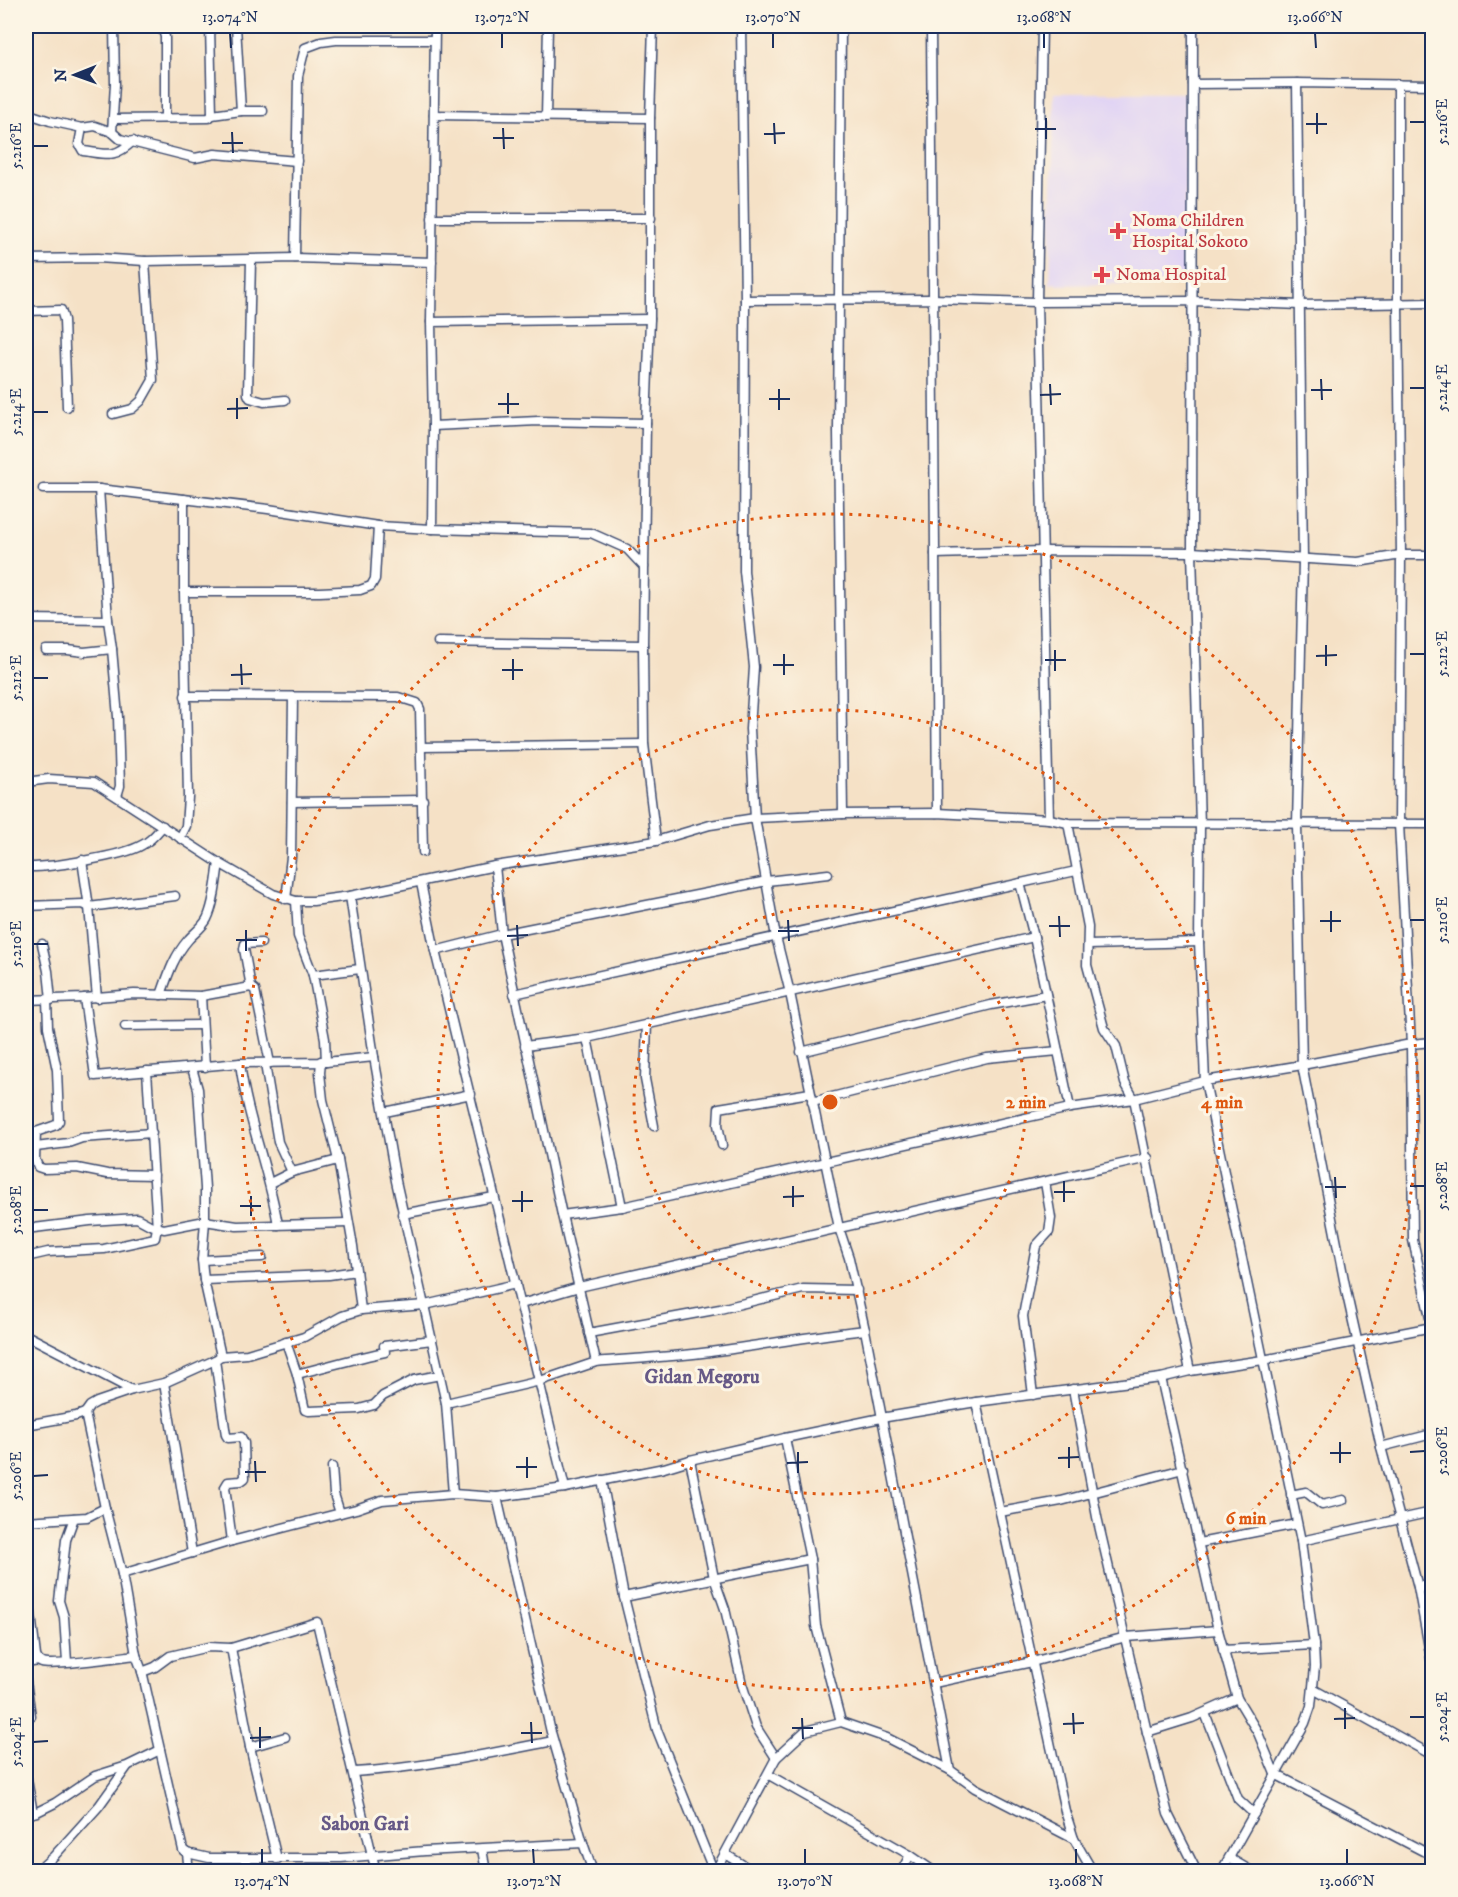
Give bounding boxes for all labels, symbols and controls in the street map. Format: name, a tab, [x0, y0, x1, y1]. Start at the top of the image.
text: 13.074°N	[202, 8, 258, 27]
text: 13.072°N	[474, 8, 530, 27]
text: 13.070°N	[745, 8, 801, 27]
text: 13.068°N	[1016, 8, 1072, 27]
text: 13.066°N	[1287, 8, 1343, 27]
north arrow	[45, 45, 105, 105]
text: N	[51, 69, 71, 82]
text: 5.216°E	[1433, 98, 1452, 145]
text: 5.216°E	[7, 122, 26, 169]
place label: Noma Children Hospital Sokoto	[1132, 210, 1248, 253]
marker: Noma Children Hospital Sokoto	[1109, 222, 1127, 240]
place label: Noma Hospital	[1116, 264, 1227, 286]
marker: Noma Hospital	[1093, 266, 1111, 284]
text: 5.214°E	[1433, 364, 1452, 412]
text: 5.214°E	[7, 388, 26, 436]
text: 5.212°E	[1433, 631, 1452, 677]
text: 5.212°E	[7, 655, 26, 701]
text: 5.210°E	[1433, 896, 1452, 943]
text: 5.210°E	[7, 920, 26, 967]
centre of rings	[820, 1092, 840, 1112]
text: 2 min	[1006, 1092, 1047, 1114]
text: 4 min	[1200, 1092, 1243, 1114]
text: 5.208°E	[1433, 1161, 1452, 1210]
text: 5.208°E	[7, 1185, 26, 1234]
district label: Gidan Megoru	[644, 1365, 760, 1390]
text: 5.206°E	[1433, 1426, 1452, 1476]
text: 5.206°E	[7, 1451, 26, 1501]
text: 6 min	[1226, 1508, 1267, 1530]
text: 5.204°E	[1433, 1692, 1452, 1742]
text: 5.204°E	[7, 1717, 26, 1767]
district label: Sabon Gari	[321, 1812, 409, 1837]
text: 13.074°N	[234, 1872, 290, 1891]
text: 13.072°N	[506, 1872, 562, 1891]
text: 13.070°N	[777, 1872, 833, 1891]
text: 13.068°N	[1048, 1872, 1104, 1891]
text: 13.066°N	[1319, 1872, 1375, 1891]

